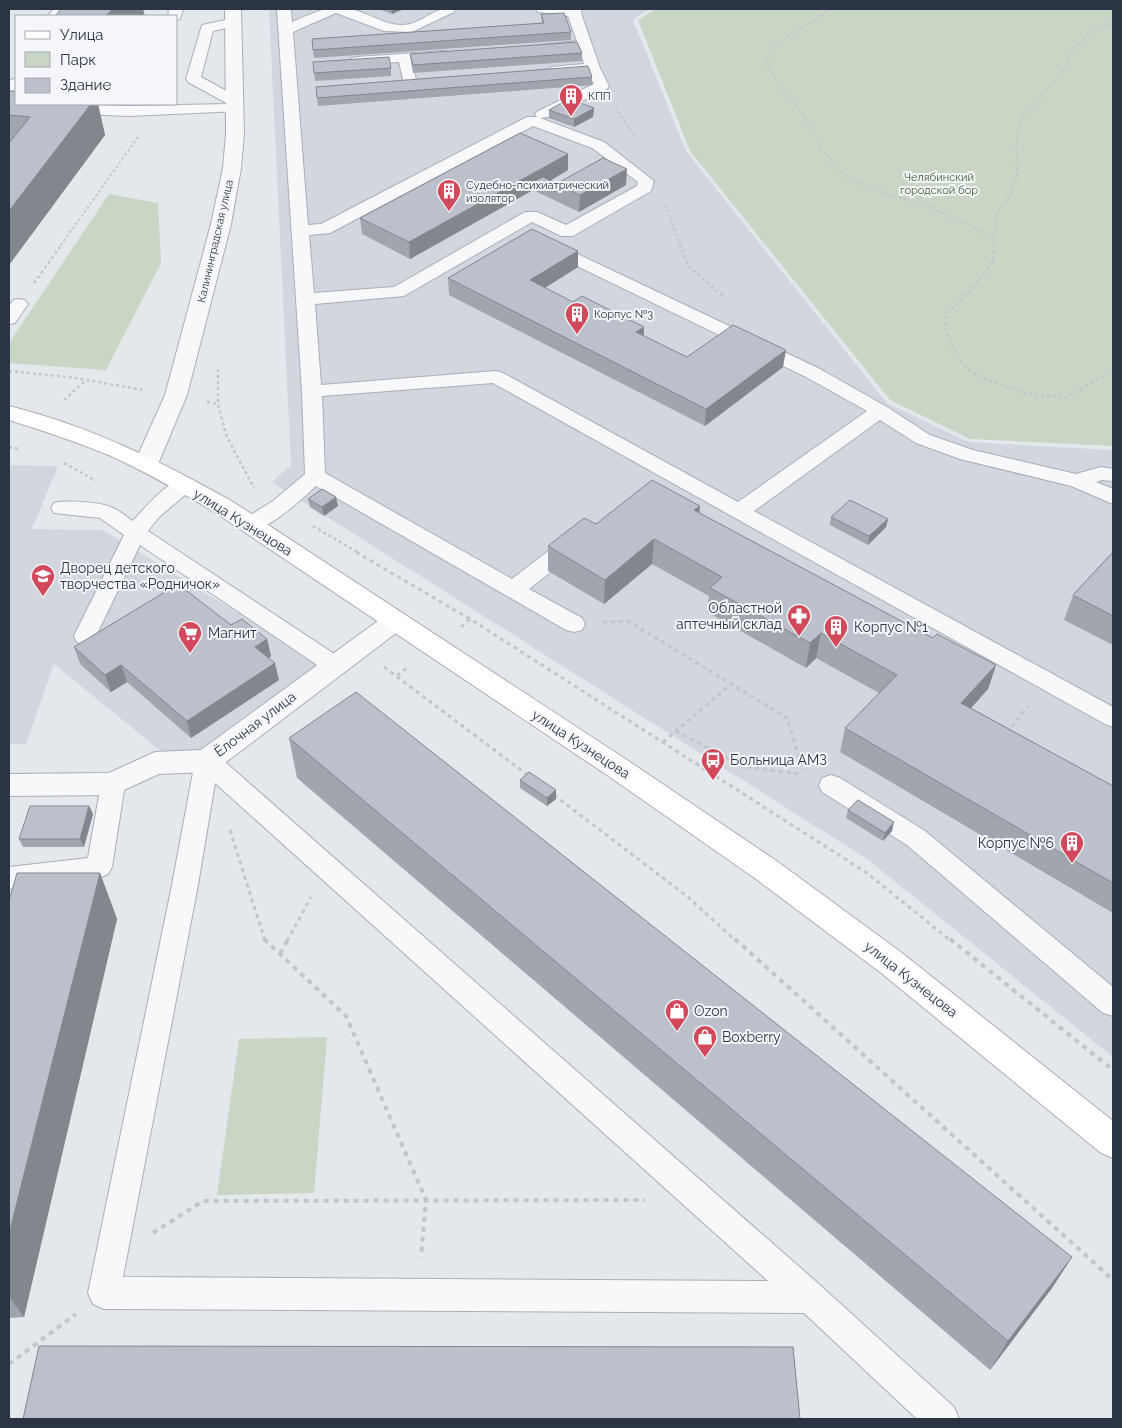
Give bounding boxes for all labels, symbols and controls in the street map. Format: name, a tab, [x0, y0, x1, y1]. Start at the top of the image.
legend	[15, 15, 178, 105]
text: Улица	[60, 26, 104, 44]
text: Парк	[60, 51, 96, 69]
text: Здание	[60, 76, 112, 94]
building icon: КПП	[558, 83, 584, 117]
place label: КПП	[588, 90, 611, 103]
park label: Челябинский городской бор	[900, 171, 978, 197]
street label: Калининградская улица	[195, 178, 236, 304]
building icon: Судебно-психиатрический изолятор	[436, 178, 462, 212]
place label: Судебно-психиатрический изолятор	[466, 179, 609, 205]
building icon: Корпус №3	[564, 301, 590, 335]
place label: Корпус №3	[594, 308, 653, 321]
street label: улица Кузнецова	[191, 485, 295, 559]
place label: Дворец детского творчества «Родничок»	[60, 560, 220, 592]
school or university icon: Дворец детского творчества «Родничок»	[30, 563, 56, 597]
place label: Областной аптечный склад	[676, 600, 782, 632]
pharmacy icon: Областной аптечный склад	[786, 603, 812, 637]
building icon: Корпус №1	[823, 614, 849, 648]
place label: Корпус №1	[854, 619, 928, 635]
supermarket icon: Магнит	[177, 620, 203, 654]
place label: Магнит	[208, 625, 257, 641]
street label: Ёлочная улица	[210, 687, 299, 760]
street label: улица Кузнецова	[529, 706, 633, 782]
bus stop icon: Больница АМЗ	[700, 747, 726, 781]
place label: Больница АМЗ	[730, 752, 827, 768]
building icon: Корпус №6	[1059, 830, 1085, 864]
place label: Корпус №6	[978, 835, 1054, 851]
street label: улица Кузнецова	[861, 938, 961, 1020]
shop icon: Ozon	[664, 998, 690, 1032]
place label: Ozon	[694, 1003, 728, 1019]
shop icon: Boxberry	[692, 1024, 718, 1058]
place label: Boxberry	[722, 1029, 781, 1045]

